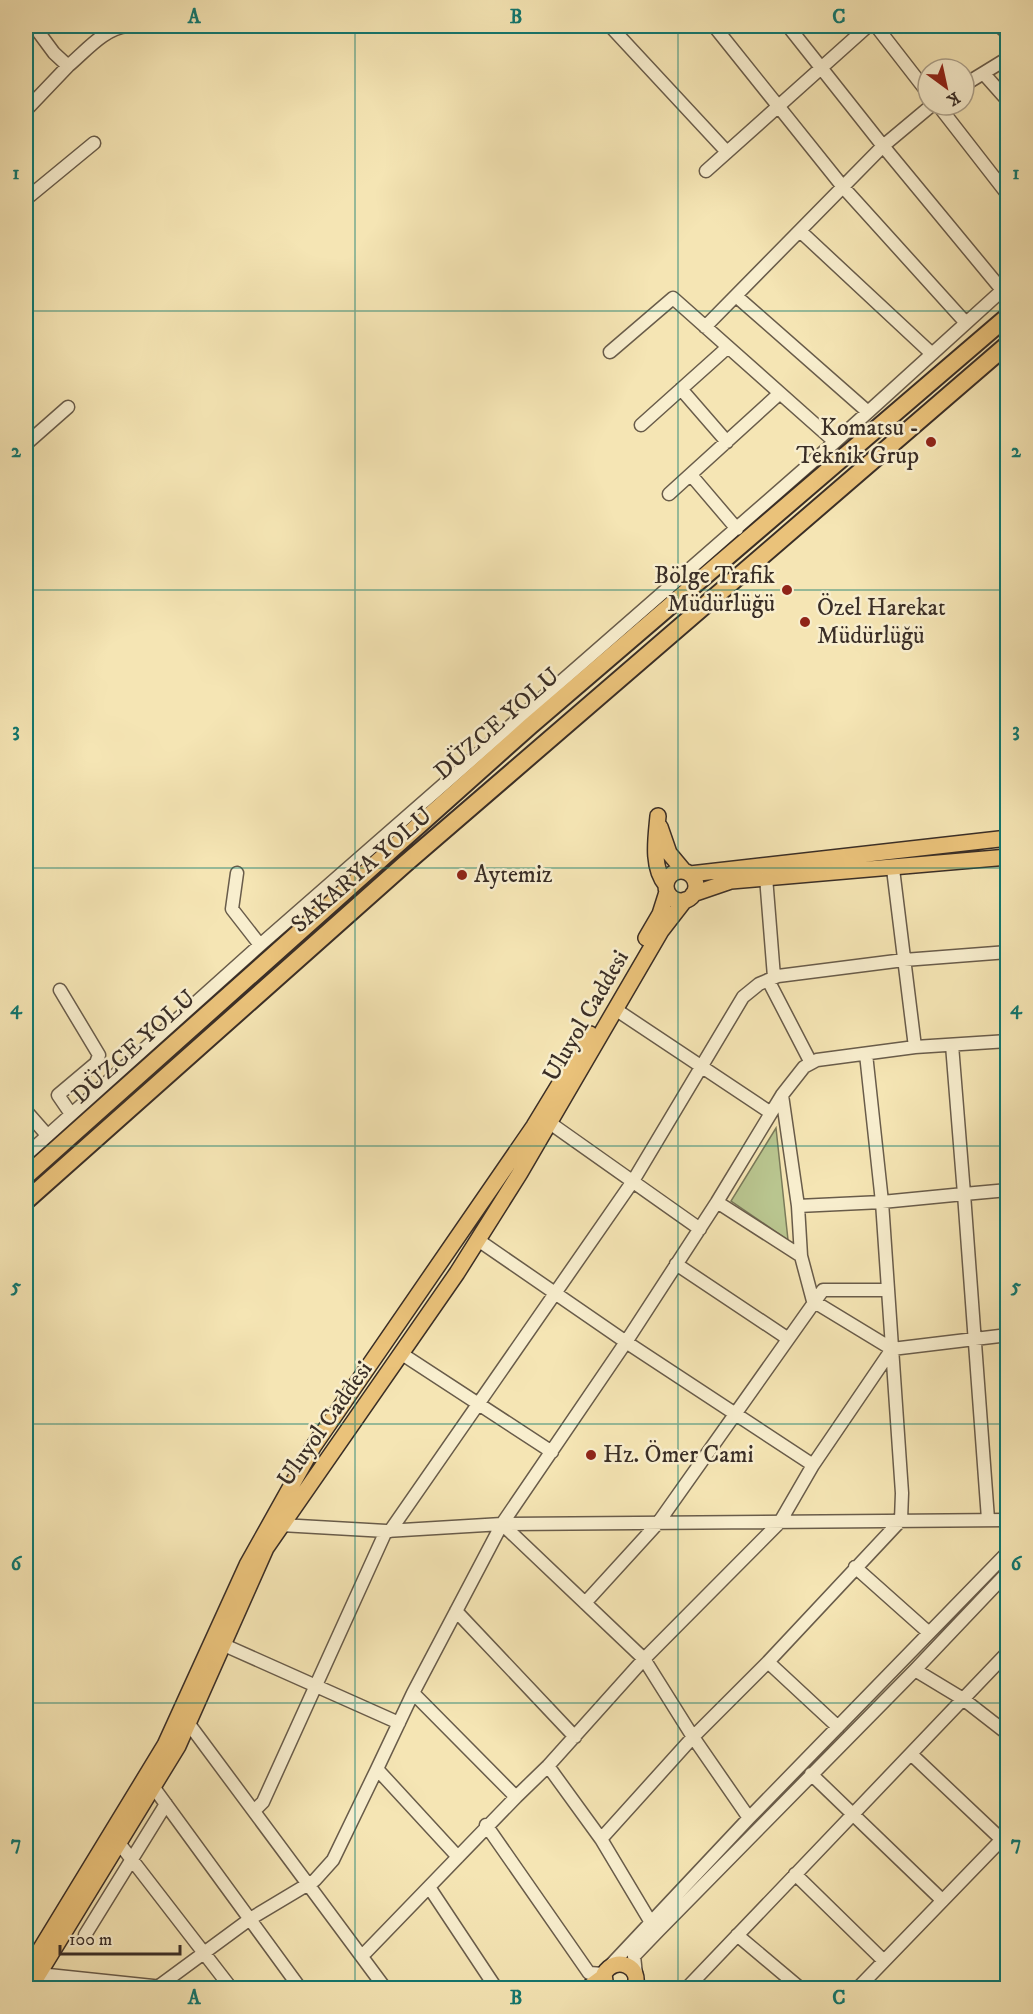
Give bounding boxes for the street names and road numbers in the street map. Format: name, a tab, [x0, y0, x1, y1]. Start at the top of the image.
street label: DÜZCE YOLU	[428, 661, 566, 787]
street label: SAKARYA YOLU	[285, 800, 439, 940]
street label: Uluyol Caddesi	[536, 945, 636, 1087]
street label: DÜZCE YOLU	[66, 983, 202, 1111]
street label: Uluyol Caddesi	[271, 1355, 379, 1493]

